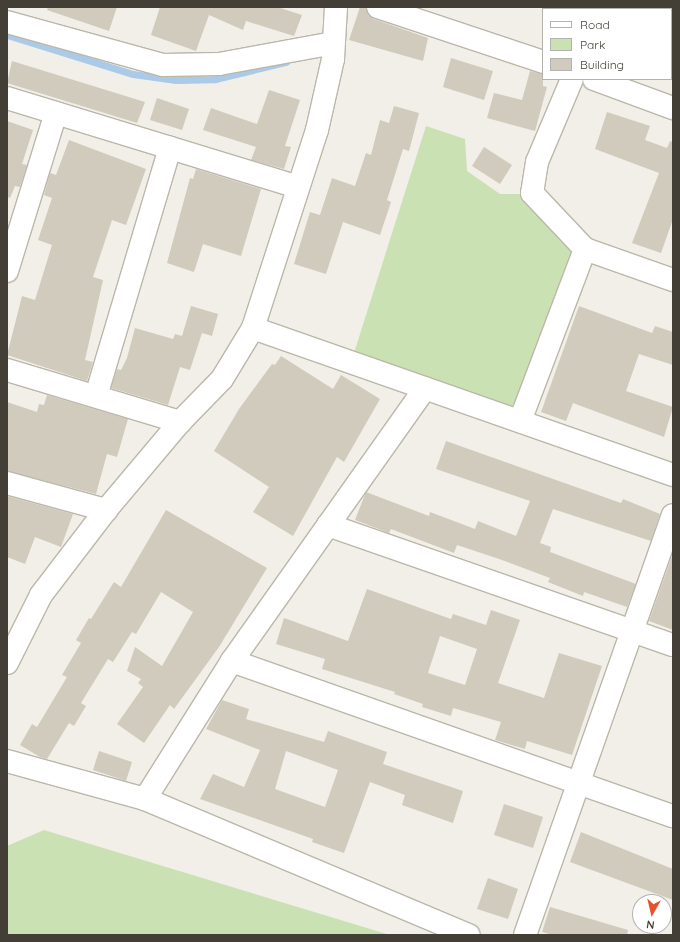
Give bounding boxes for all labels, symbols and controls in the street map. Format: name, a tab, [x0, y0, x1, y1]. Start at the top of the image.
legend	[542, 8, 672, 80]
text: Road	[580, 17, 610, 32]
text: Park	[580, 37, 605, 52]
text: Building	[580, 57, 624, 72]
north arrow	[632, 894, 672, 934]
text: N	[645, 917, 655, 932]

